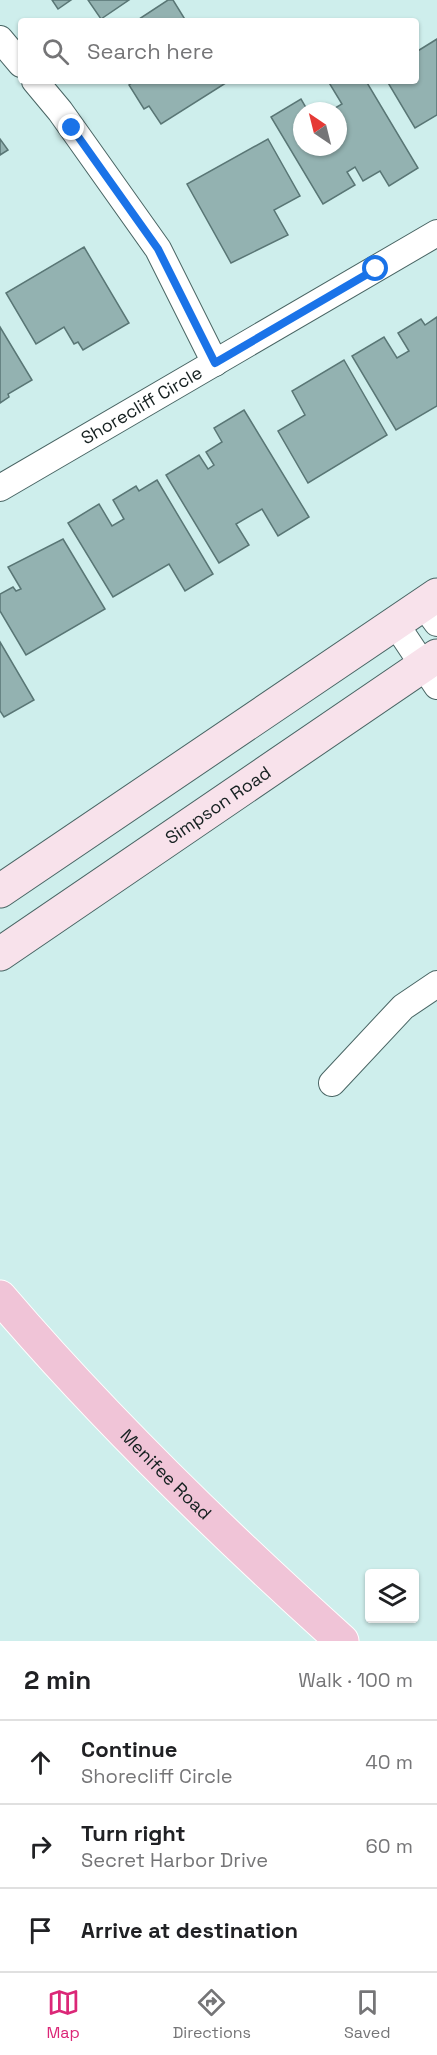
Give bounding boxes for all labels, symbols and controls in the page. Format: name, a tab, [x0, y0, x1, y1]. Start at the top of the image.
search box	[18, 18, 419, 84]
icon: search	[39, 35, 72, 68]
text: Search here	[87, 37, 214, 65]
north arrow	[293, 102, 347, 156]
route end	[58, 114, 84, 140]
route start	[362, 255, 388, 281]
street label: Shorecliff Circle	[77, 361, 206, 449]
street label: Simpson Road	[161, 761, 275, 849]
street label: Menifee Road	[116, 1424, 217, 1524]
map controls	[365, 1569, 419, 1623]
button: layers	[365, 1569, 419, 1623]
text: 2 min	[24, 1663, 91, 1697]
text: Walk · 100 m	[298, 1667, 413, 1693]
text: Continue	[81, 1735, 177, 1763]
icon: ahead	[24, 1746, 57, 1779]
text: 40 m	[365, 1749, 413, 1775]
text: Shorecliff Circle	[81, 1763, 233, 1789]
text: Turn right	[81, 1819, 186, 1847]
icon: right	[24, 1830, 57, 1863]
text: 60 m	[366, 1833, 413, 1859]
text: Secret Harbor Drive	[81, 1847, 268, 1873]
icon: arrive	[24, 1914, 57, 1947]
text: Arrive at destination	[81, 1916, 298, 1944]
tab: Map	[46, 1986, 80, 2043]
tab: Directions	[173, 1986, 251, 2043]
tab: Saved	[344, 1986, 391, 2043]

